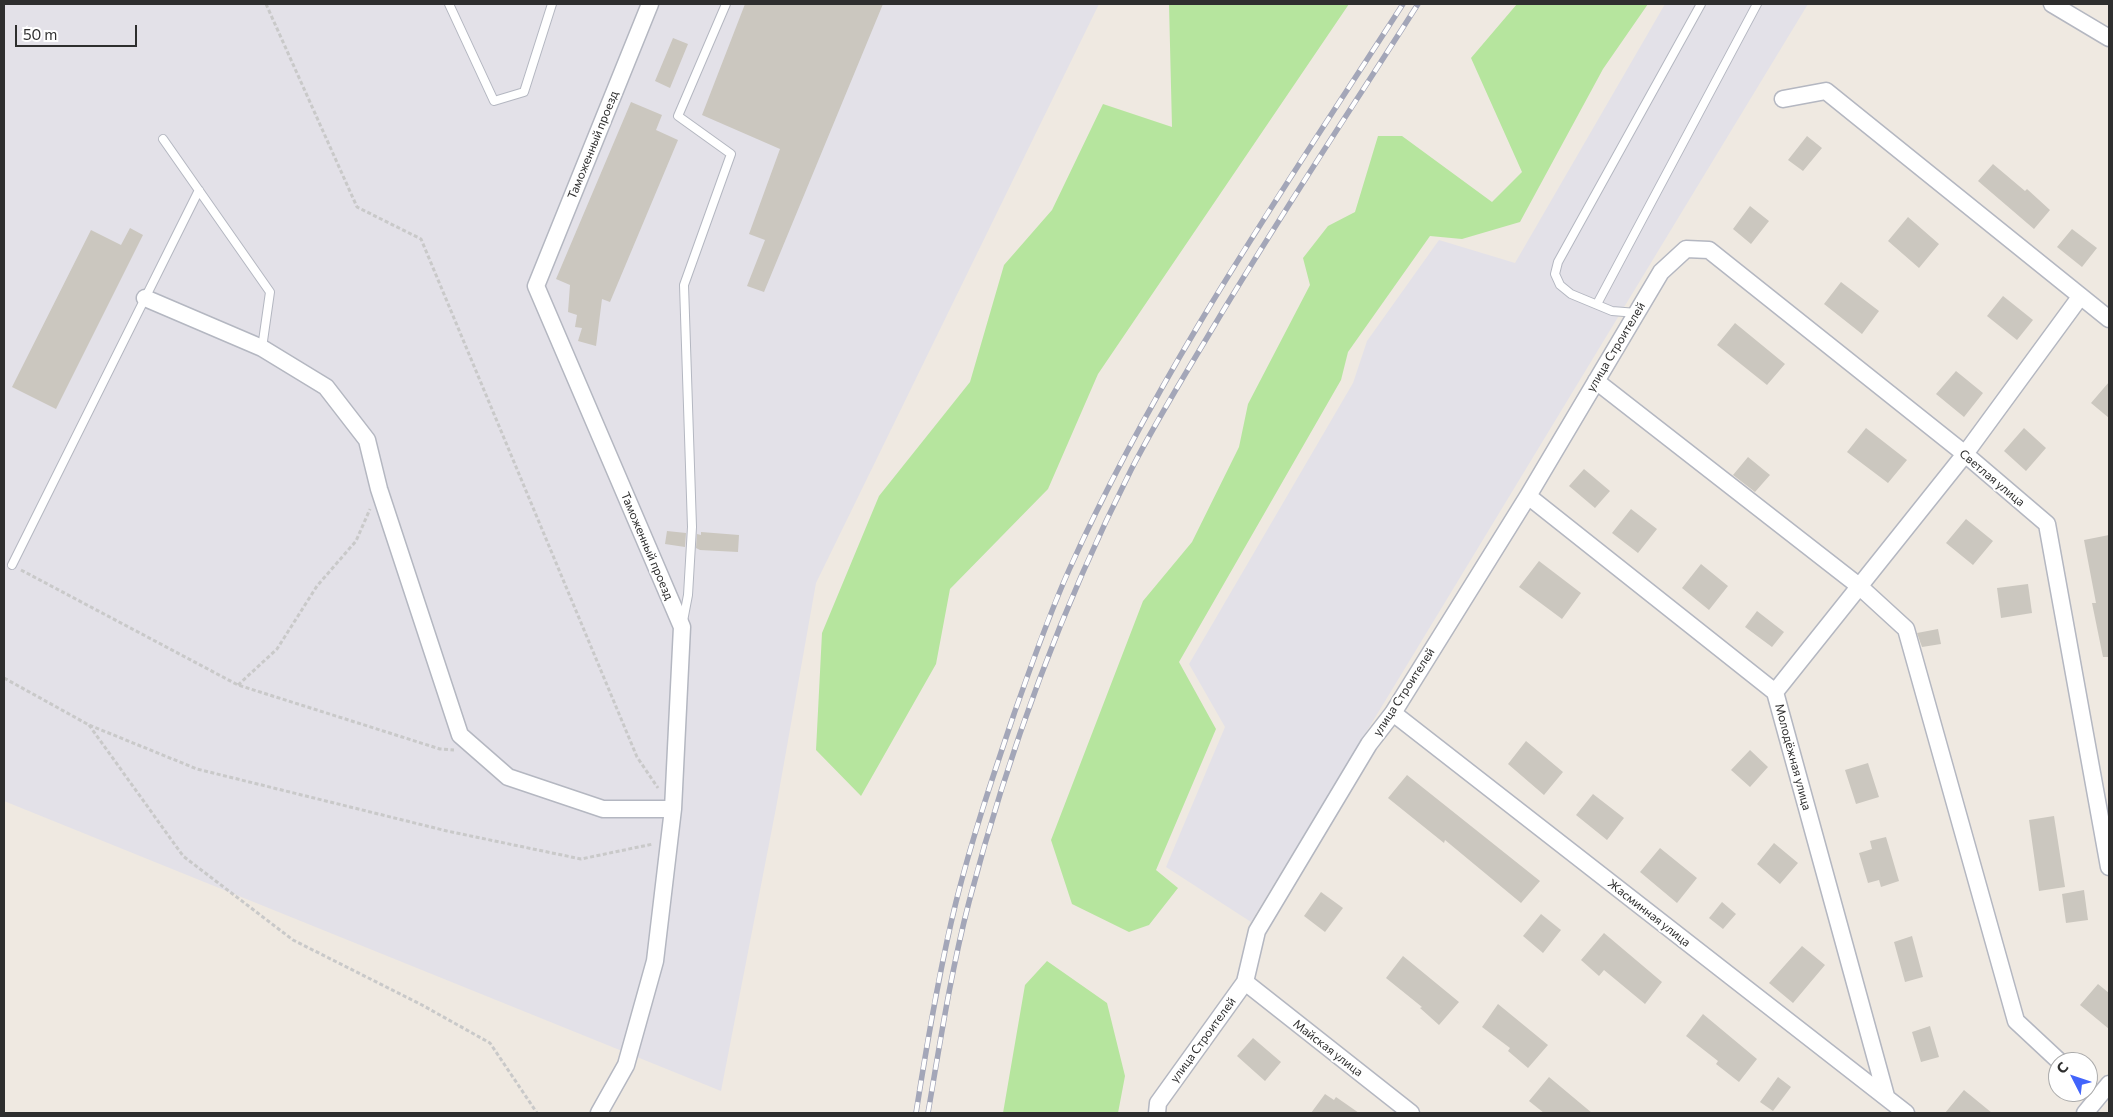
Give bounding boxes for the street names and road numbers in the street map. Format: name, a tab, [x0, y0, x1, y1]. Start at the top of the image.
street label: Таможенный проезд	[565, 89, 621, 201]
street label: улица Строителей	[1584, 300, 1648, 394]
street label: Светлая улица	[1956, 446, 2028, 510]
street label: Таможенный проезд	[618, 490, 676, 602]
street label: улица Строителей	[1370, 645, 1438, 739]
street label: Молодёжная улица	[1772, 702, 1814, 812]
street label: Жасминная улица	[1605, 876, 1693, 950]
street label: улица Строителей	[1167, 995, 1239, 1085]
street label: Майская улица	[1290, 1016, 1366, 1080]

